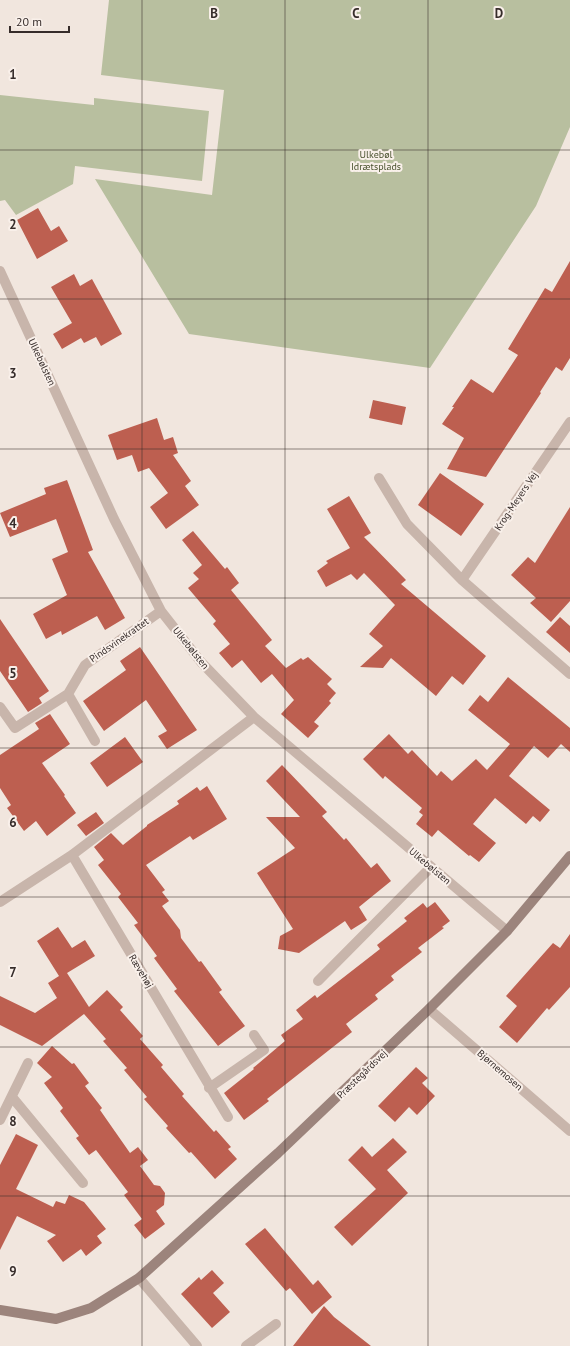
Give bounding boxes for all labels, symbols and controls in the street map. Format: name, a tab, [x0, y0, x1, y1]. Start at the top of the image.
text: B	[210, 5, 218, 22]
text: C	[352, 5, 360, 22]
text: D	[495, 5, 503, 22]
scale bar	[10, 8, 69, 34]
text: 20 m	[16, 14, 42, 29]
text: 1	[9, 66, 17, 83]
park label: Ulkebøl Idrætsplads	[351, 148, 401, 173]
text: 2	[9, 216, 17, 233]
street label: Ulkebølsten	[25, 336, 59, 388]
text: 3	[9, 365, 17, 382]
street label: Krog-Meyers Vej	[491, 469, 541, 533]
text: 4	[9, 515, 17, 532]
street label: Pindsvinekrattet	[87, 614, 152, 665]
street label: Ulkebølsten	[170, 624, 212, 672]
text: 5	[9, 665, 17, 682]
text: 6	[9, 814, 17, 831]
street label: Ulkebølsten	[406, 845, 454, 887]
street label: Rævehøj	[126, 952, 156, 990]
text: 7	[9, 964, 17, 981]
street label: Præstegårdsvej	[334, 1047, 390, 1101]
street label: Bjørnemosen	[475, 1047, 525, 1093]
text: 8	[9, 1113, 17, 1130]
text: 9	[9, 1263, 17, 1280]

